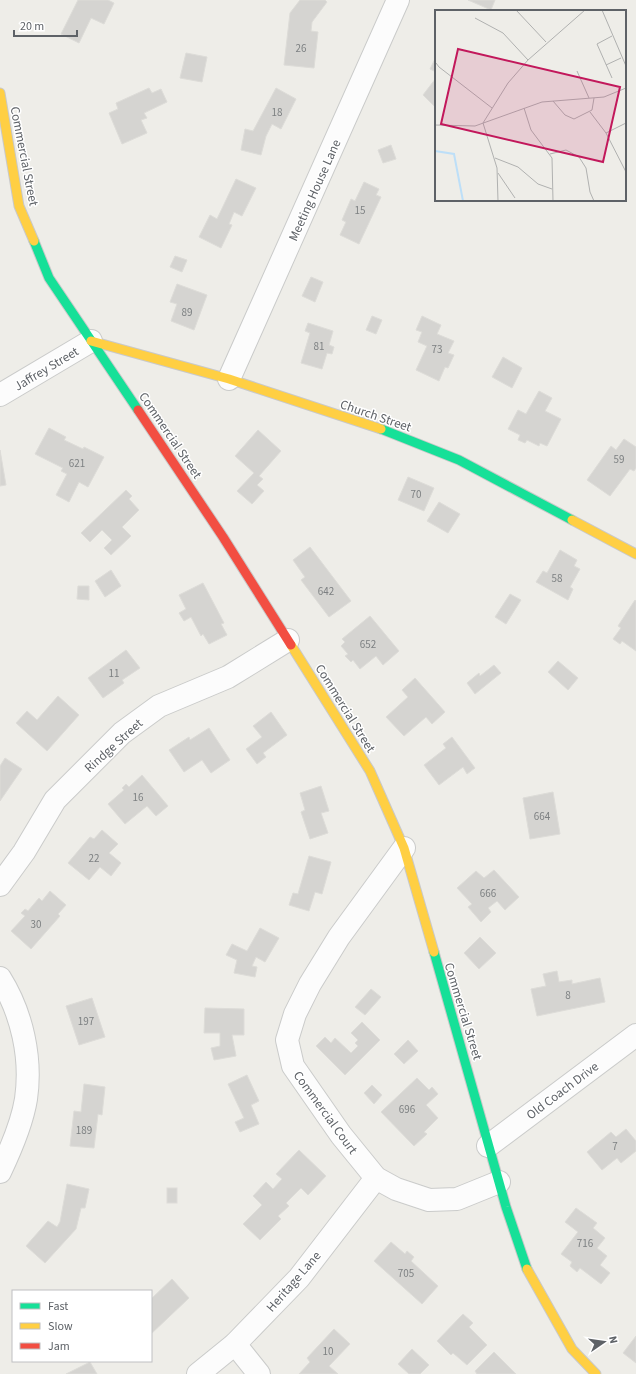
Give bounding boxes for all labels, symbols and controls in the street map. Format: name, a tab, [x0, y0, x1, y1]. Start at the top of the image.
inset map	[435, 10, 626, 201]
scale bar	[14, 12, 77, 38]
text: 20 m	[20, 18, 44, 35]
house number: 26	[296, 41, 307, 56]
street label: Commercial Street	[6, 105, 43, 208]
house number: 18	[272, 105, 283, 120]
street label: Meeting House Lane	[284, 137, 345, 244]
house number: 15	[355, 203, 365, 218]
house number: 89	[182, 305, 192, 320]
house number: 81	[314, 339, 324, 354]
street label: Jaffrey Street	[11, 342, 83, 395]
house number: 73	[432, 342, 442, 357]
street label: Commercial Street	[134, 389, 206, 483]
street label: Church Street	[338, 395, 414, 437]
house number: 59	[614, 452, 624, 467]
house number: 621	[69, 456, 85, 471]
house number: 70	[411, 487, 421, 502]
house number: 58	[552, 571, 563, 586]
house number: 642	[318, 584, 334, 599]
house number: 652	[360, 637, 376, 652]
street label: Commercial Street	[311, 661, 380, 757]
house number: 11	[109, 666, 119, 681]
street label: Rindge Street	[81, 714, 147, 777]
house number: 16	[133, 790, 144, 805]
house number: 664	[534, 809, 551, 824]
house number: 22	[89, 851, 99, 866]
house number: 666	[480, 886, 497, 901]
house number: 30	[31, 917, 41, 932]
street label: Commercial Street	[440, 960, 487, 1063]
house number: 8	[565, 988, 571, 1003]
house number: 197	[78, 1014, 94, 1029]
street label: Old Coach Drive	[523, 1058, 603, 1124]
street label: Commercial Court	[289, 1067, 362, 1158]
house number: 696	[399, 1102, 416, 1117]
house number: 189	[76, 1123, 92, 1138]
house number: 7	[612, 1139, 618, 1154]
house number: 716	[577, 1236, 594, 1251]
street label: Heritage Lane	[262, 1247, 325, 1316]
house number: 705	[398, 1266, 414, 1281]
legend	[12, 1290, 152, 1362]
text: Fast	[48, 1298, 68, 1315]
text: Slow	[48, 1318, 73, 1335]
north arrow	[584, 1322, 624, 1362]
text: N	[605, 1335, 621, 1345]
text: Jam	[48, 1338, 70, 1355]
house number: 10	[323, 1344, 333, 1359]

